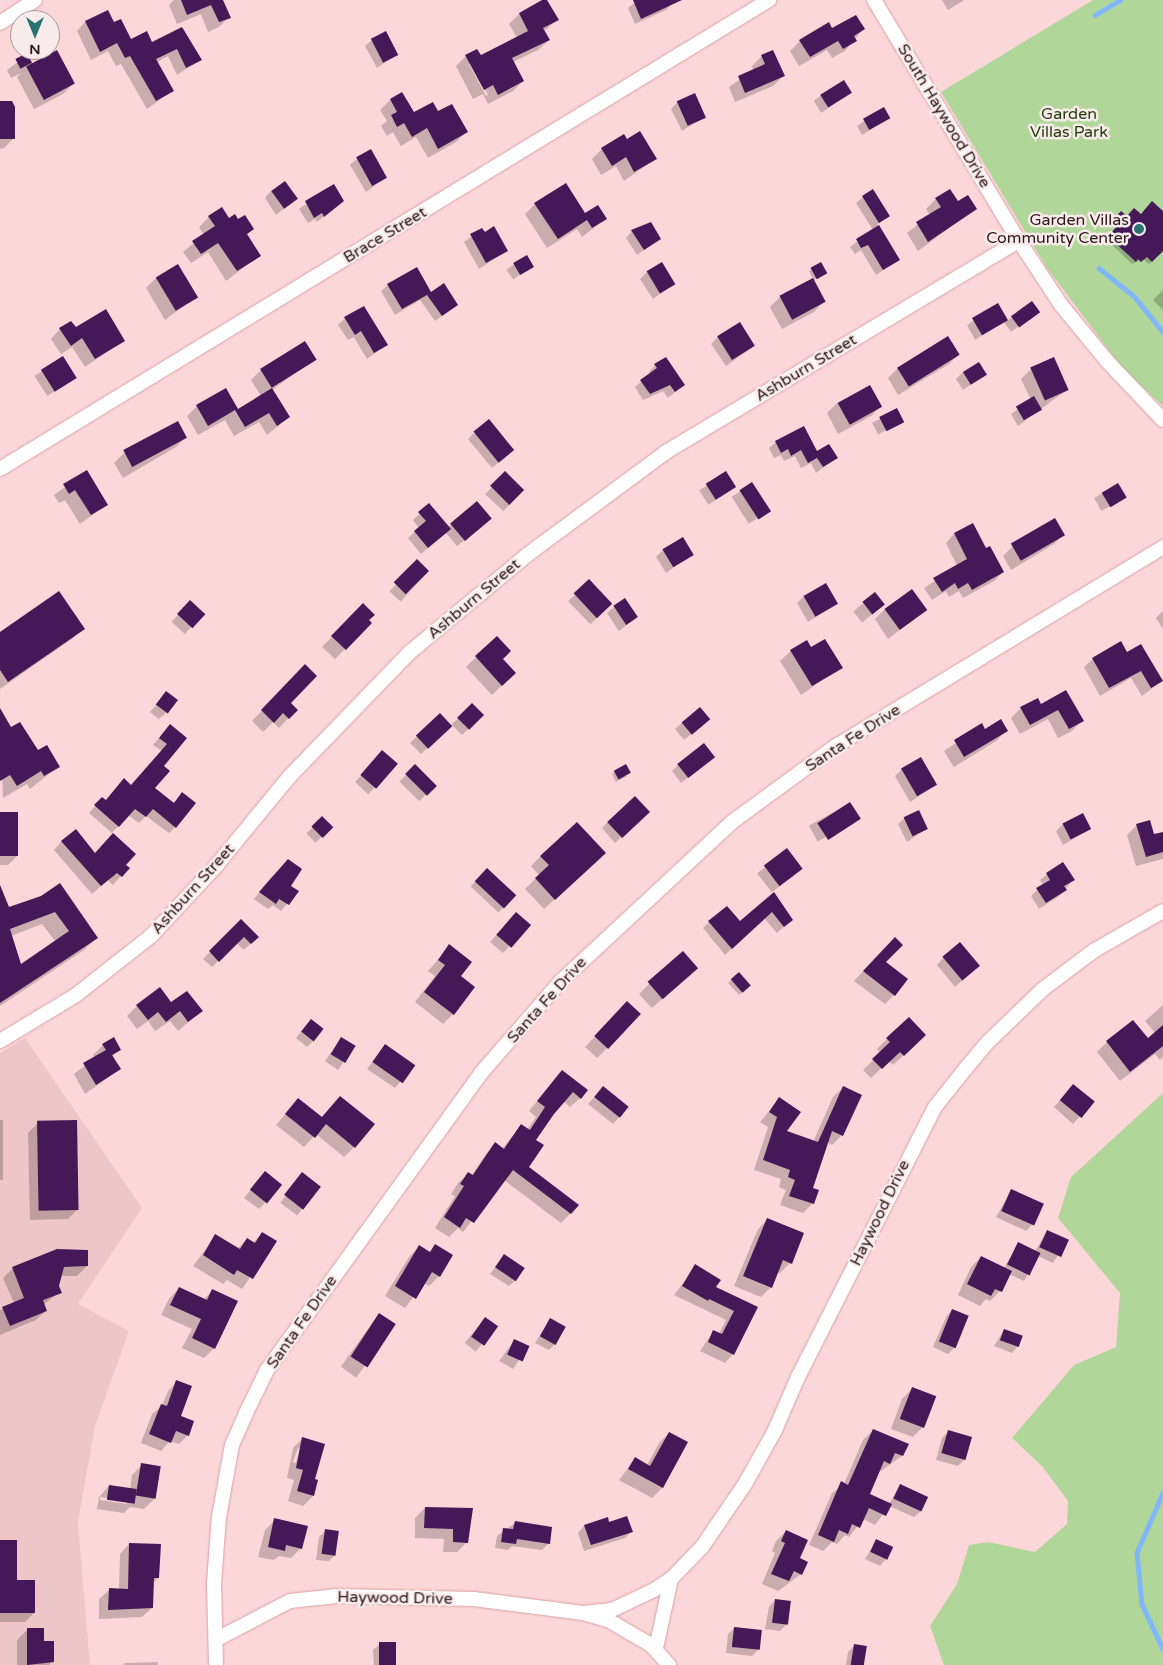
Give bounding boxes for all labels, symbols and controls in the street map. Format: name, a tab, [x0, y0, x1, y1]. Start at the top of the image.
north arrow	[10, 10, 60, 60]
text: N	[29, 41, 41, 58]
street label: South Haywood Drive	[893, 41, 995, 191]
park label: Garden Villas Park	[1030, 104, 1108, 142]
street label: Brace Street	[340, 203, 430, 267]
place label: Garden Villas Community Center	[986, 210, 1129, 248]
marker: Garden Villas Community Center	[1133, 223, 1145, 235]
street label: Ashburn Street	[752, 330, 860, 406]
street label: Ashburn Street	[424, 555, 524, 643]
street label: Santa Fe Drive	[802, 700, 904, 776]
street label: Ashburn Street	[147, 840, 239, 938]
street label: Santa Fe Drive	[503, 953, 591, 1047]
street label: Haywood Drive	[846, 1157, 914, 1269]
street label: Santa Fe Drive	[263, 1272, 341, 1372]
street label: Haywood Drive	[337, 1587, 453, 1609]

